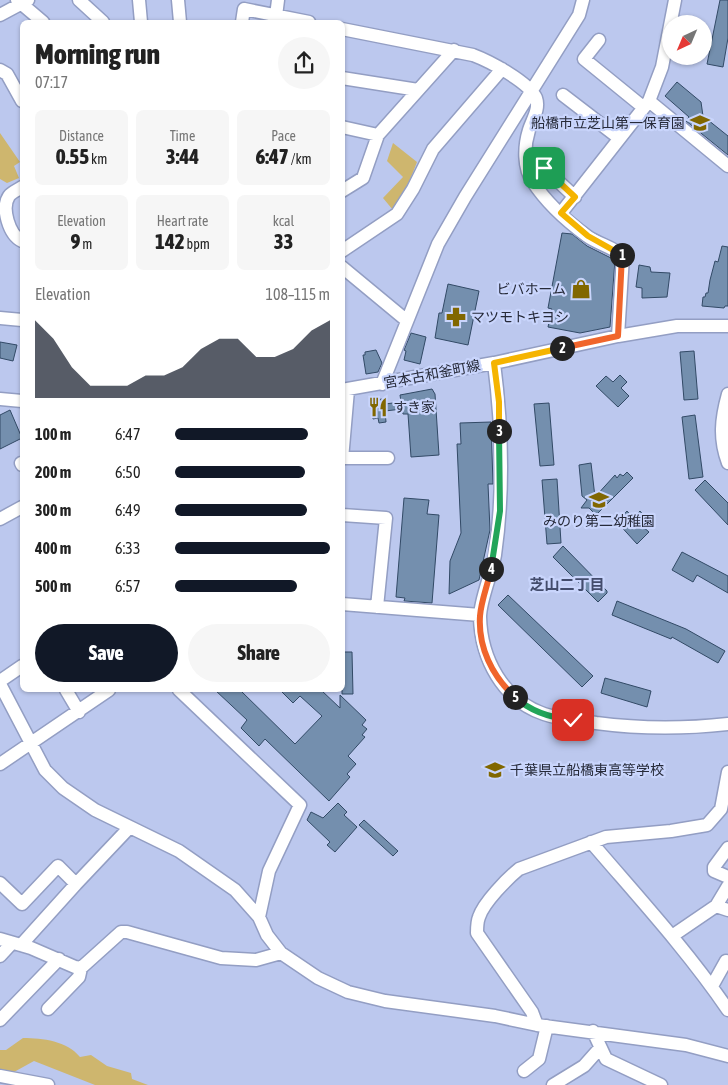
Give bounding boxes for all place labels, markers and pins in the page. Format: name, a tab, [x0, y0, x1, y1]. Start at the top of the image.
school or university icon: 船橋市立芝山第一保育園	[689, 112, 711, 134]
place label: 船橋市立芝山第一保育園	[531, 115, 685, 131]
pin	[523, 147, 565, 189]
pin: 1	[610, 242, 634, 268]
shop icon: ビバホーム	[570, 278, 592, 300]
place label: ビバホーム	[496, 281, 566, 297]
pharmacy icon: マツモトキヨシ	[445, 306, 467, 328]
place label: マツモトキヨシ	[471, 309, 569, 325]
pin: 2	[550, 336, 574, 360]
restaurant icon: すき家	[367, 396, 389, 418]
place label: すき家	[393, 399, 435, 415]
pin: 3	[486, 418, 512, 444]
school or university icon: みのり第二幼稚園	[588, 489, 610, 511]
place label: みのり第二幼稚園	[543, 513, 655, 529]
pin: 4	[478, 556, 504, 582]
pin: 5	[502, 684, 528, 710]
pin	[552, 699, 594, 741]
school or university icon: 千葉県立船橋東高等学校	[484, 759, 506, 781]
place label: 千葉県立船橋東高等学校	[510, 762, 664, 778]

